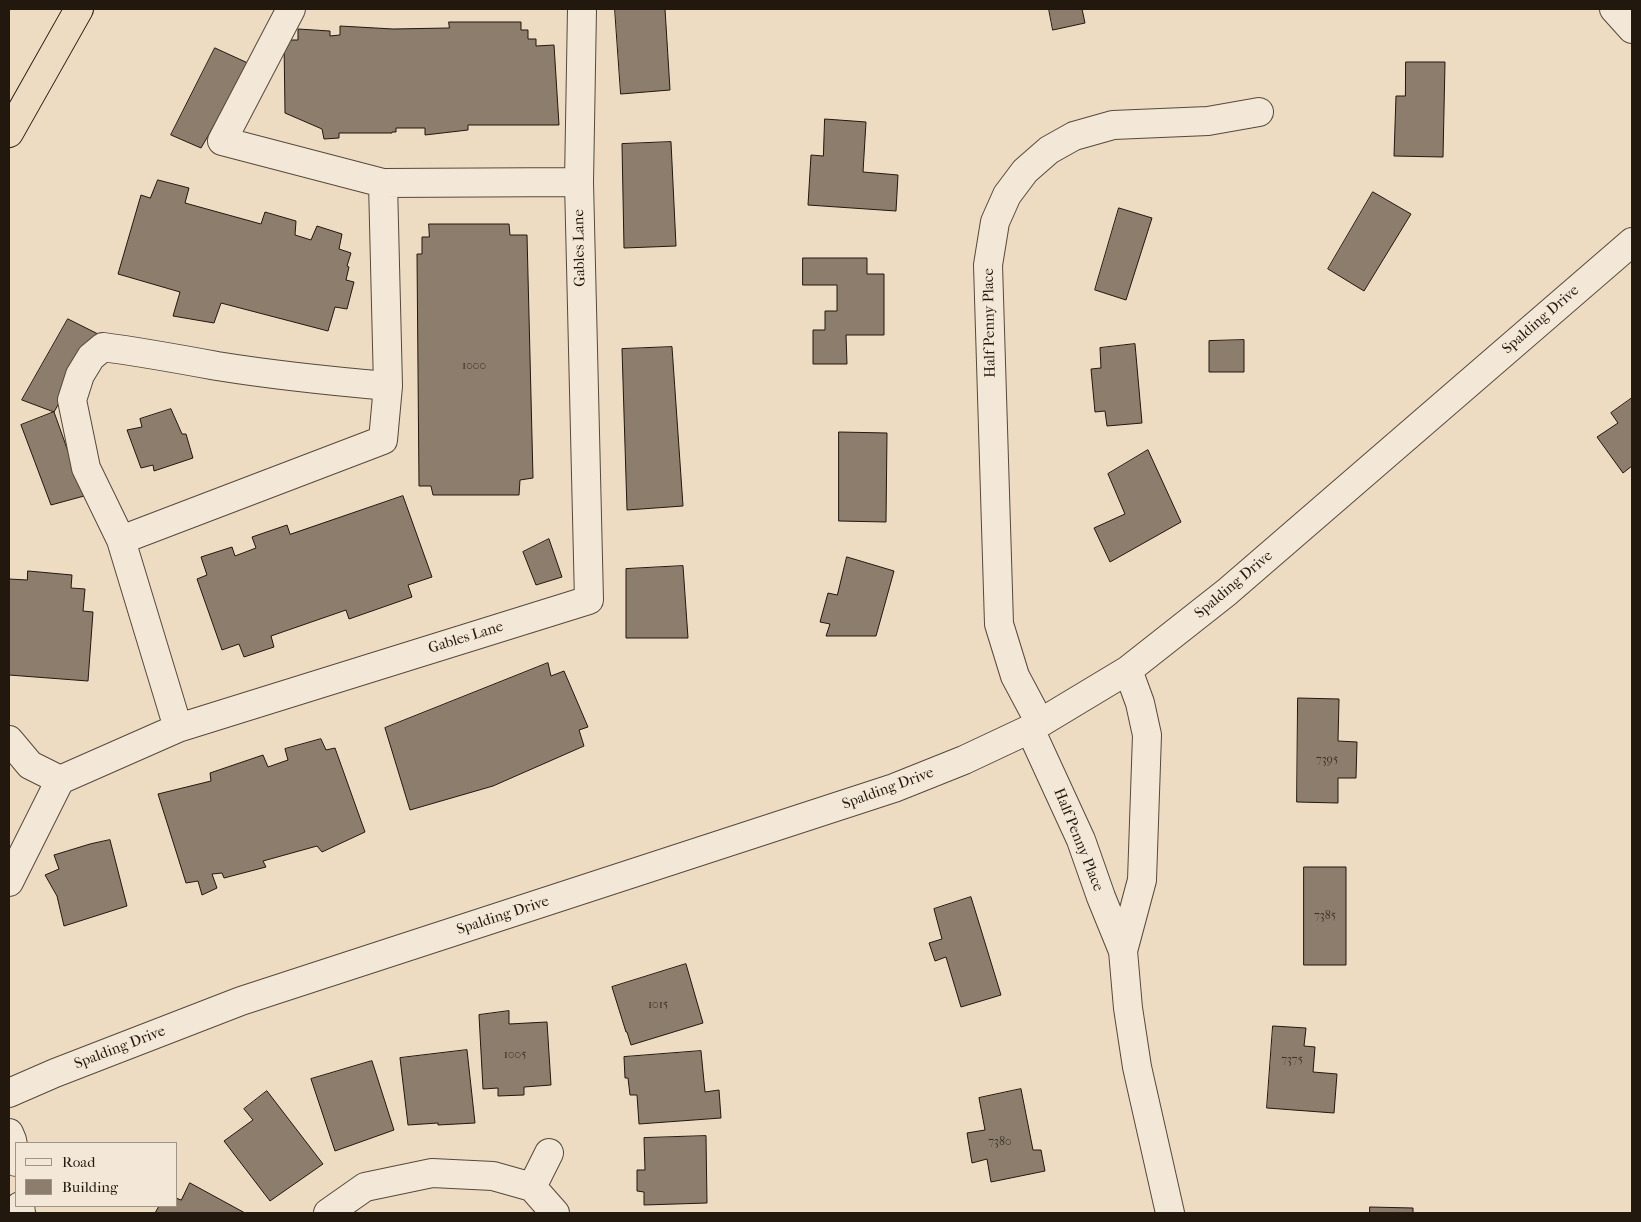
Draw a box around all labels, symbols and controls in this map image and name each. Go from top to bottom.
street label: Gables Lane [570,209,590,287]
street label: Half Penny Place [980,268,1000,378]
street label: Spalding Drive [1499,282,1583,358]
house number: 1000 [462,359,486,373]
street label: Spalding Drive [1191,547,1277,623]
street label: Gables Lane [426,618,506,658]
house number: 7395 [1316,753,1338,767]
street label: Spalding Drive [840,764,936,814]
street label: Half Penny Place [1049,786,1107,894]
street label: Spalding Drive [455,893,551,939]
house number: 7385 [1314,909,1336,923]
house number: 1015 [648,998,668,1012]
street label: Spalding Drive [72,1022,168,1074]
house number: 1005 [504,1048,526,1062]
house number: 7375 [1281,1053,1303,1067]
house number: 7380 [988,1135,1012,1149]
legend [15,1142,178,1207]
text: Road [62,1153,95,1171]
text: Building [62,1178,118,1196]

